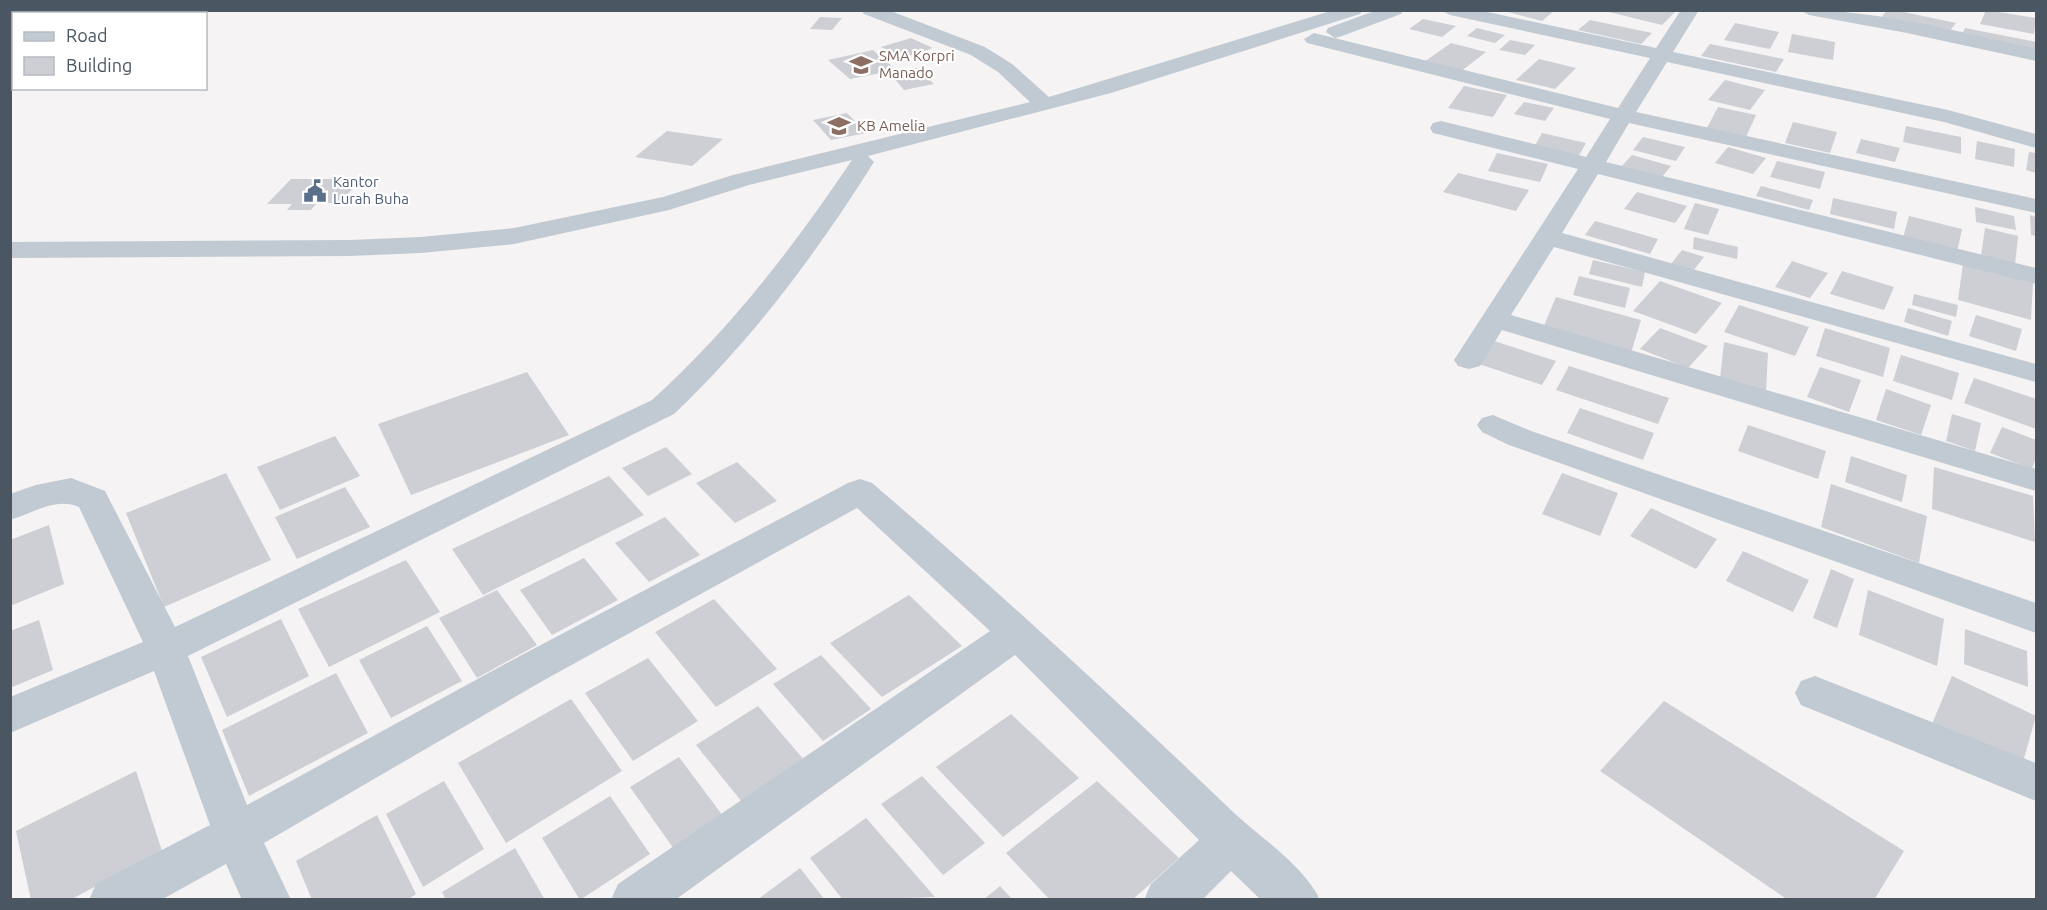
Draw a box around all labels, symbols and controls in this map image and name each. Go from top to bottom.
legend [12,12,207,90]
text: Road [66,25,108,45]
place label: SMA Korpri Manado [879,47,955,81]
school or university icon: SMA Korpri Manado [848,52,874,78]
text: Building [66,55,132,75]
school or university icon: KB Amelia [826,113,852,139]
place label: KB Amelia [857,117,925,134]
place label: Kantor Lurah Buha [333,173,409,207]
public building icon: Kantor Lurah Buha [302,178,328,204]

